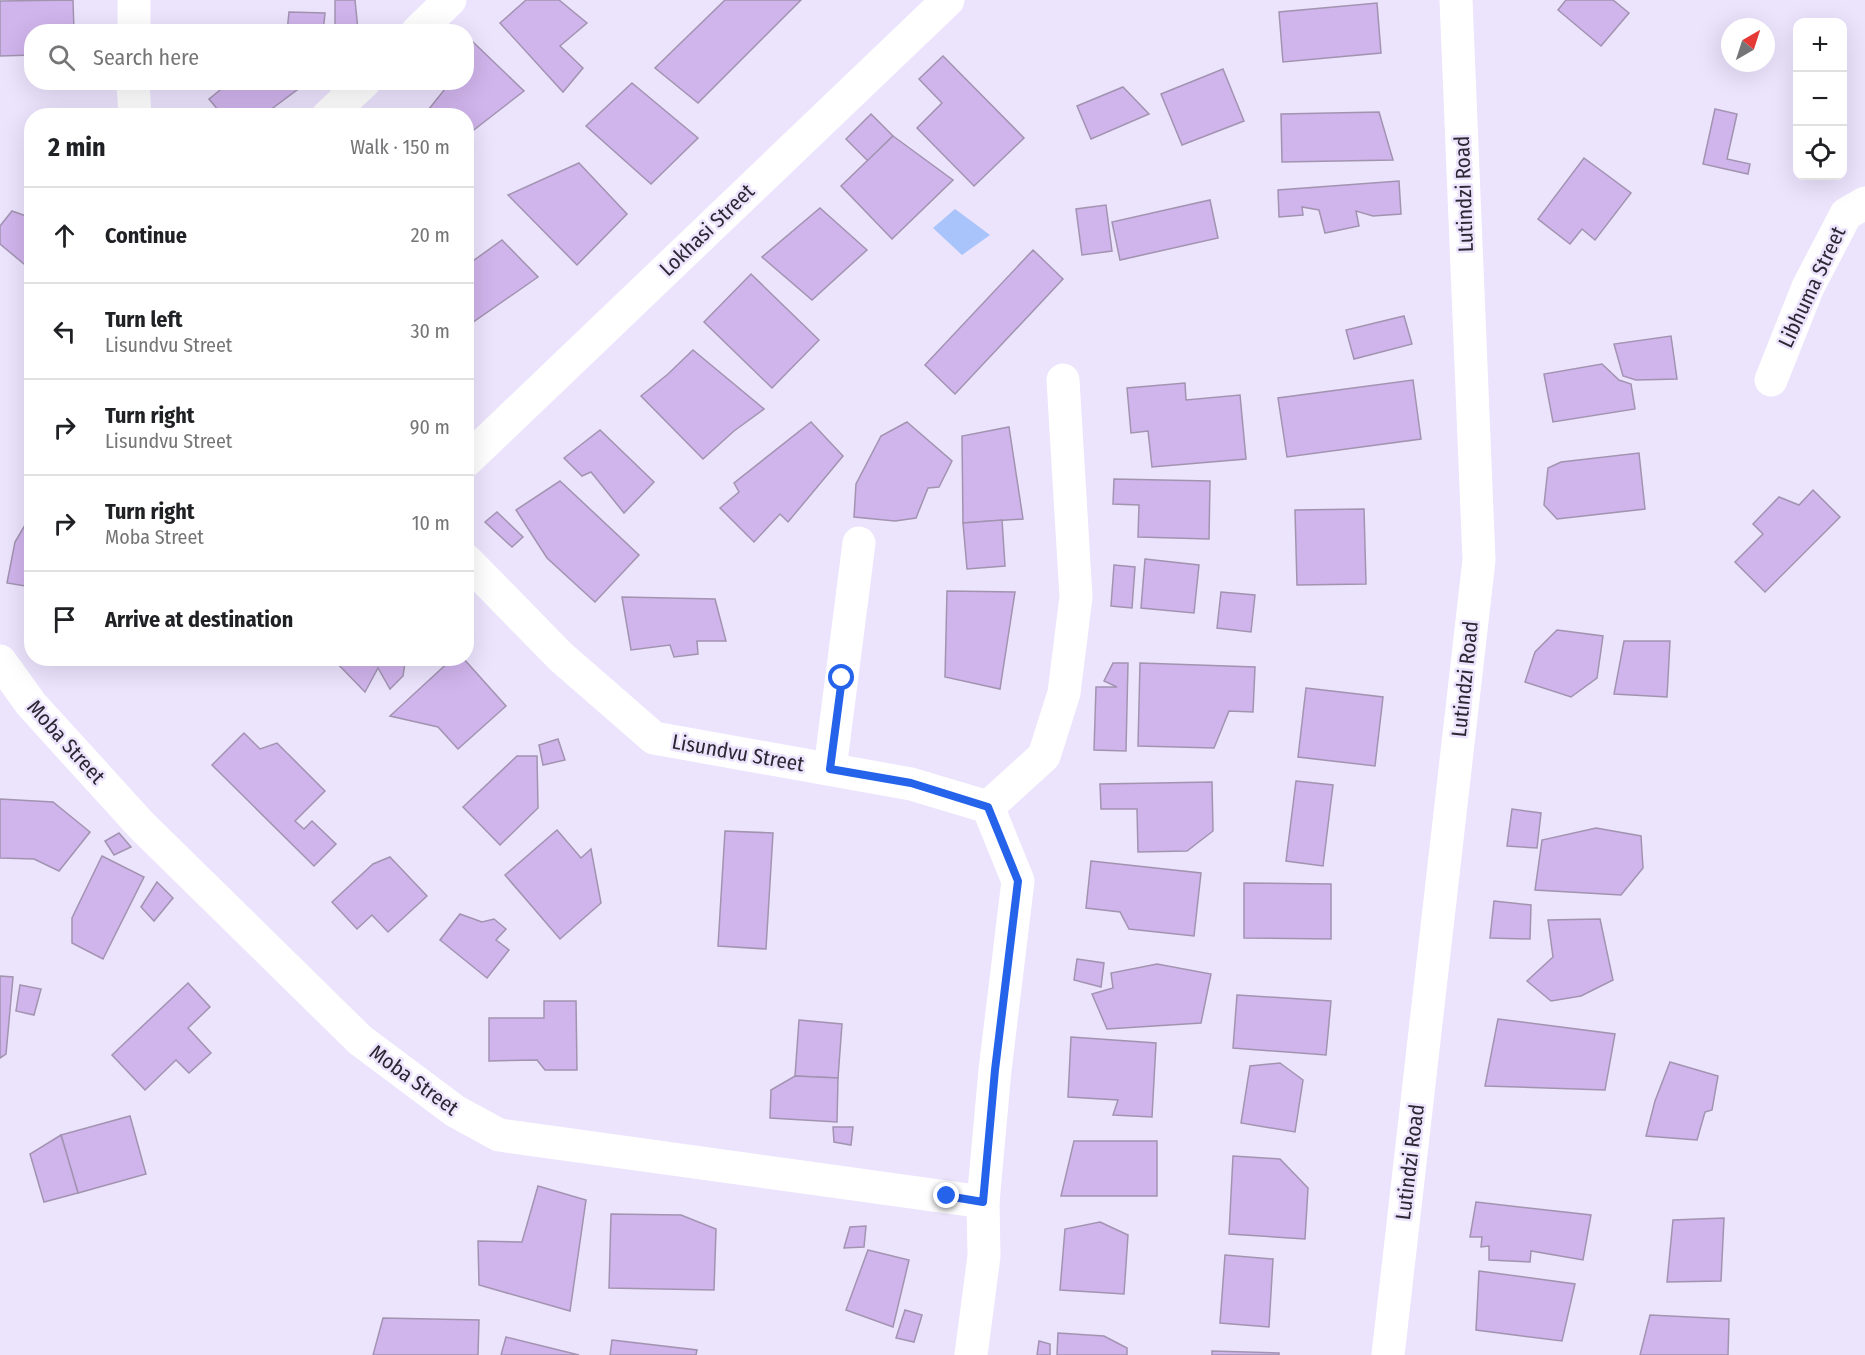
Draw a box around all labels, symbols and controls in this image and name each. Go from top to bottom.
north arrow [1721,18,1775,72]
map controls [1793,18,1847,180]
button: + [1793,18,1847,72]
search box [24,24,474,90]
icon: search [45,41,78,74]
text: Search here [93,44,199,71]
button: − [1793,72,1847,126]
button: locate [1793,126,1847,180]
text: 2 min [48,132,106,163]
text: Walk · 150 m [350,135,450,159]
street label: Lutindzi Road [1449,135,1479,253]
street label: Lokhasi Street [654,178,760,282]
icon: ahead [48,219,81,252]
text: Continue [105,222,187,249]
street label: Libhuma Street [1773,222,1851,352]
text: 20 m [411,223,450,247]
text: Turn left [105,306,183,333]
icon: left [48,315,81,348]
text: 30 m [410,319,450,343]
text: Lisundvu Street [105,333,232,357]
text: Turn right [105,402,194,429]
icon: right [48,411,81,444]
text: 90 m [410,415,450,439]
text: Lisundvu Street [105,429,232,453]
text: Turn right [105,498,194,525]
icon: right [48,507,81,540]
text: 10 m [412,511,450,535]
text: Moba Street [105,525,204,549]
icon: arrive [48,603,81,636]
text: Arrive at destination [105,606,293,633]
street label: Lutindzi Road [1446,620,1484,738]
route start [828,664,854,690]
street label: Moba Street [22,695,110,789]
street label: Lisundvu Street [670,729,806,777]
street label: Moba Street [364,1039,464,1121]
street label: Lutindzi Road [1390,1103,1430,1221]
route end [933,1182,959,1208]

